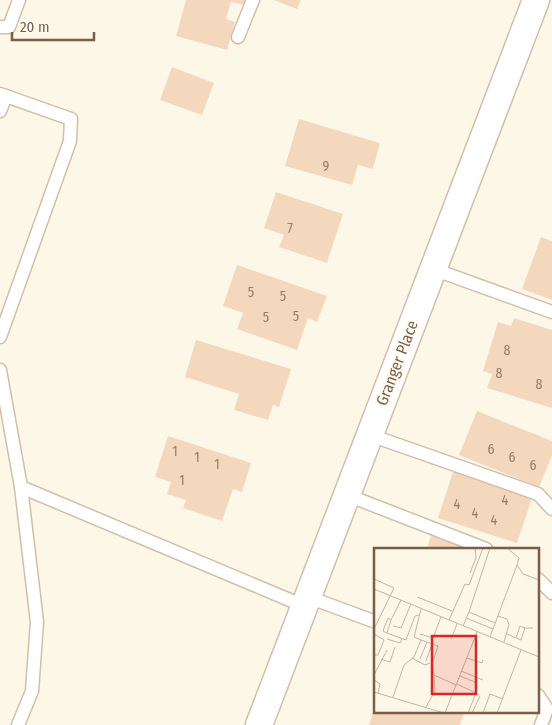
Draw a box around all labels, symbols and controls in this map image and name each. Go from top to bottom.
scale bar [12,10,95,42]
text: 20 m [20,18,50,36]
house number: 9 [323,158,330,175]
house number: 7 [287,220,293,237]
house number: 5 [248,284,254,301]
house number: 5 [280,288,286,305]
house number: 5 [293,308,299,325]
house number: 5 [263,309,269,326]
street label: Granger Place [372,318,422,408]
house number: 8 [504,342,511,359]
house number: 8 [496,365,503,382]
house number: 8 [536,376,543,393]
house number: 6 [488,441,495,458]
house number: 1 [172,443,178,460]
house number: 1 [194,449,200,466]
house number: 6 [509,449,516,466]
house number: 1 [214,456,220,473]
house number: 6 [530,457,537,474]
house number: 1 [179,472,185,489]
house number: 4 [502,492,509,509]
house number: 4 [454,496,461,513]
house number: 4 [472,505,479,522]
house number: 4 [491,512,498,529]
inset map [374,548,540,712]

